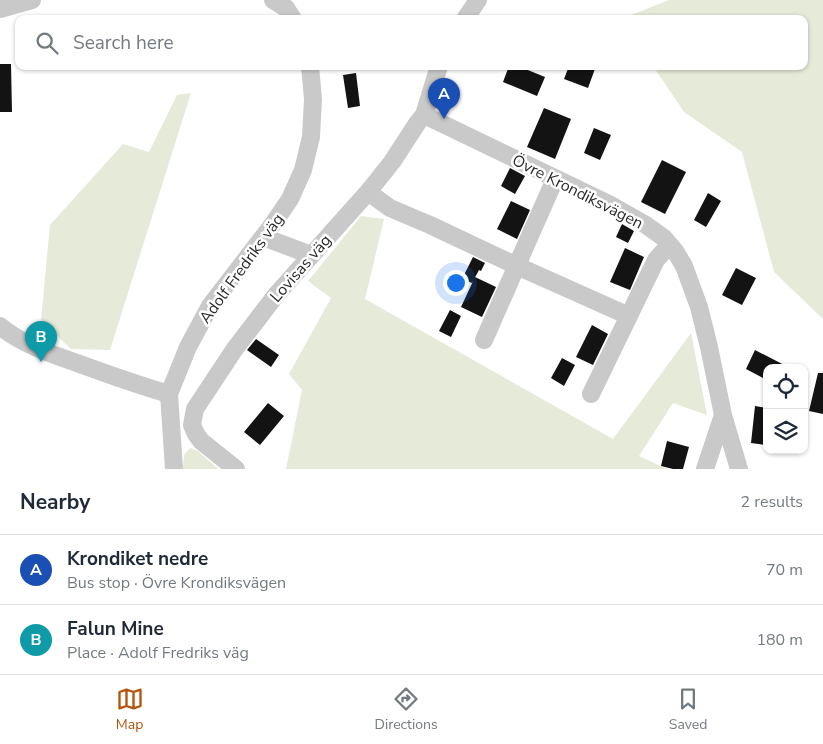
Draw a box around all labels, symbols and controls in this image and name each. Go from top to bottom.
search box [15,15,808,70]
icon: search [33,29,61,57]
text: Search here [73,30,174,56]
pin: A [428,78,460,119]
street label: Övre Krondiksvägen [508,149,647,234]
street label: Adolf Fredriks väg [194,209,289,328]
street label: Lovisas väg [265,230,336,307]
your location [443,270,469,296]
pin: B [25,321,57,362]
map controls [763,364,808,454]
button: locate [763,364,808,409]
button: layers [763,409,808,454]
text: Nearby [20,488,90,516]
text: 2 results [741,491,803,513]
text: Krondiket nedre [67,546,208,572]
text: A [30,559,42,581]
text: 70 m [766,559,803,581]
text: Bus stop · Övre Krondiksvägen [67,572,286,594]
text: Falun Mine [67,616,164,642]
text: B [30,629,42,651]
text: 180 m [756,629,803,651]
text: Place · Adolf Fredriks väg [67,642,249,664]
tab: Map [116,685,144,734]
tab: Directions [375,685,438,734]
tab: Saved [669,685,707,734]

